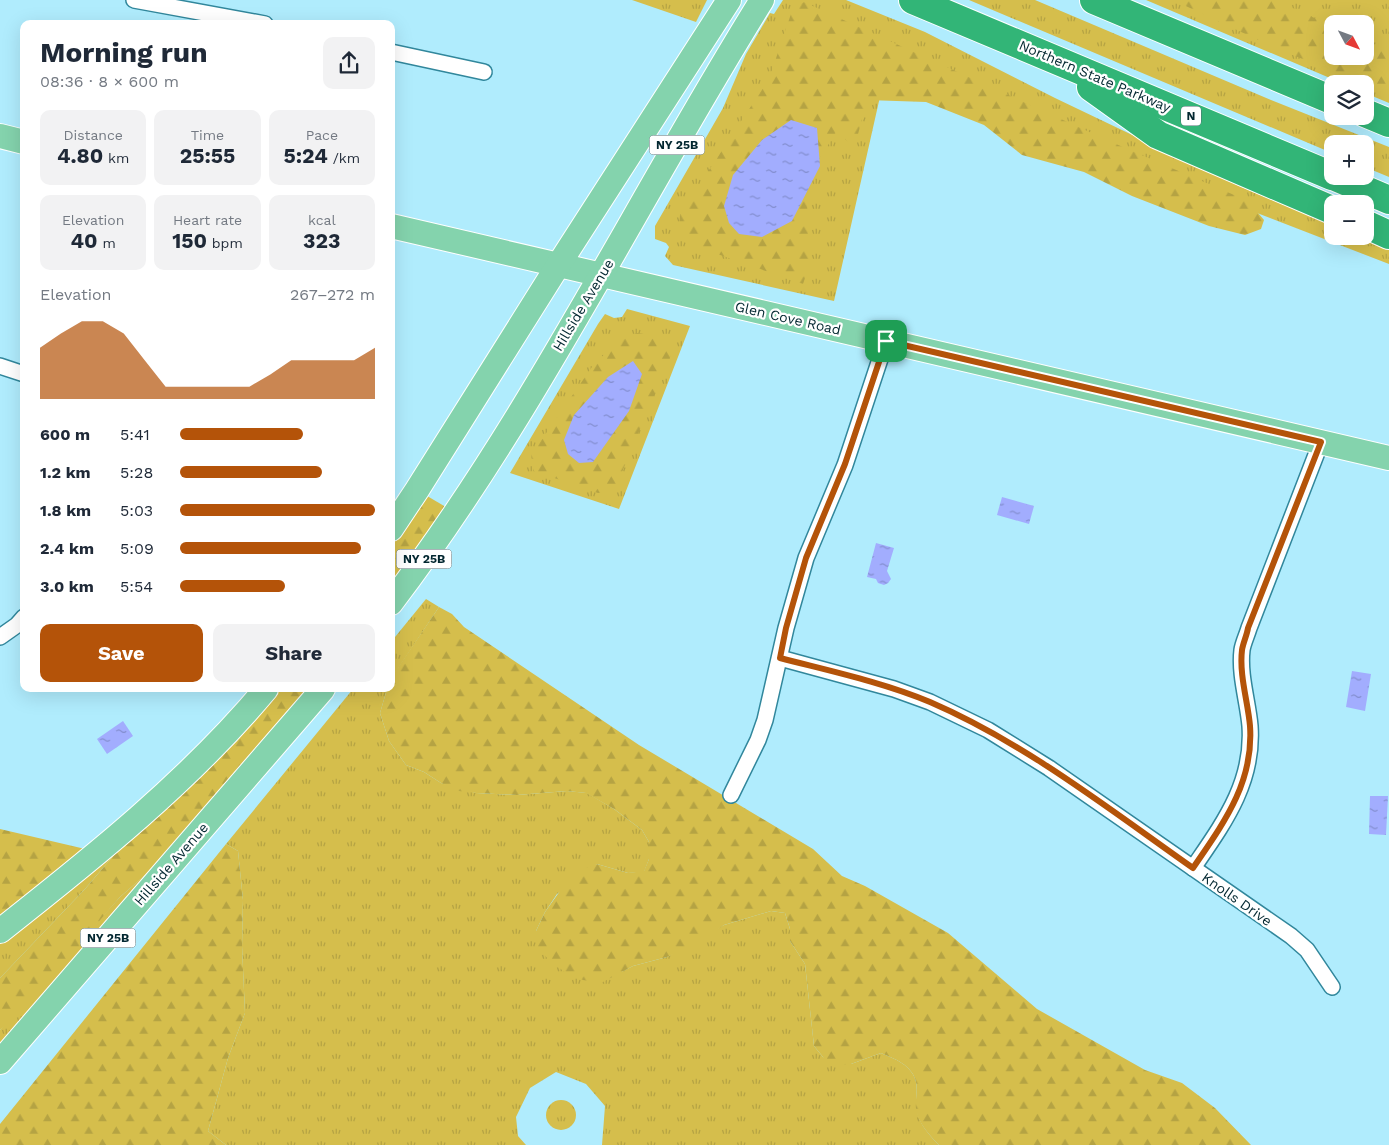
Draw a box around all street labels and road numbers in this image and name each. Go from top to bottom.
street label: Northern State Parkway [1017,37,1174,116]
road number: N [1181,106,1201,125]
road number: NY 25B [650,136,704,154]
street label: Hillside Avenue [549,256,617,354]
street label: Glen Cove Road [733,298,843,338]
road number: NY 25B [396,550,452,568]
street label: Hillside Avenue [131,819,211,909]
street label: Knolls Drive [1199,869,1275,929]
road number: NY 25B [80,928,136,948]

